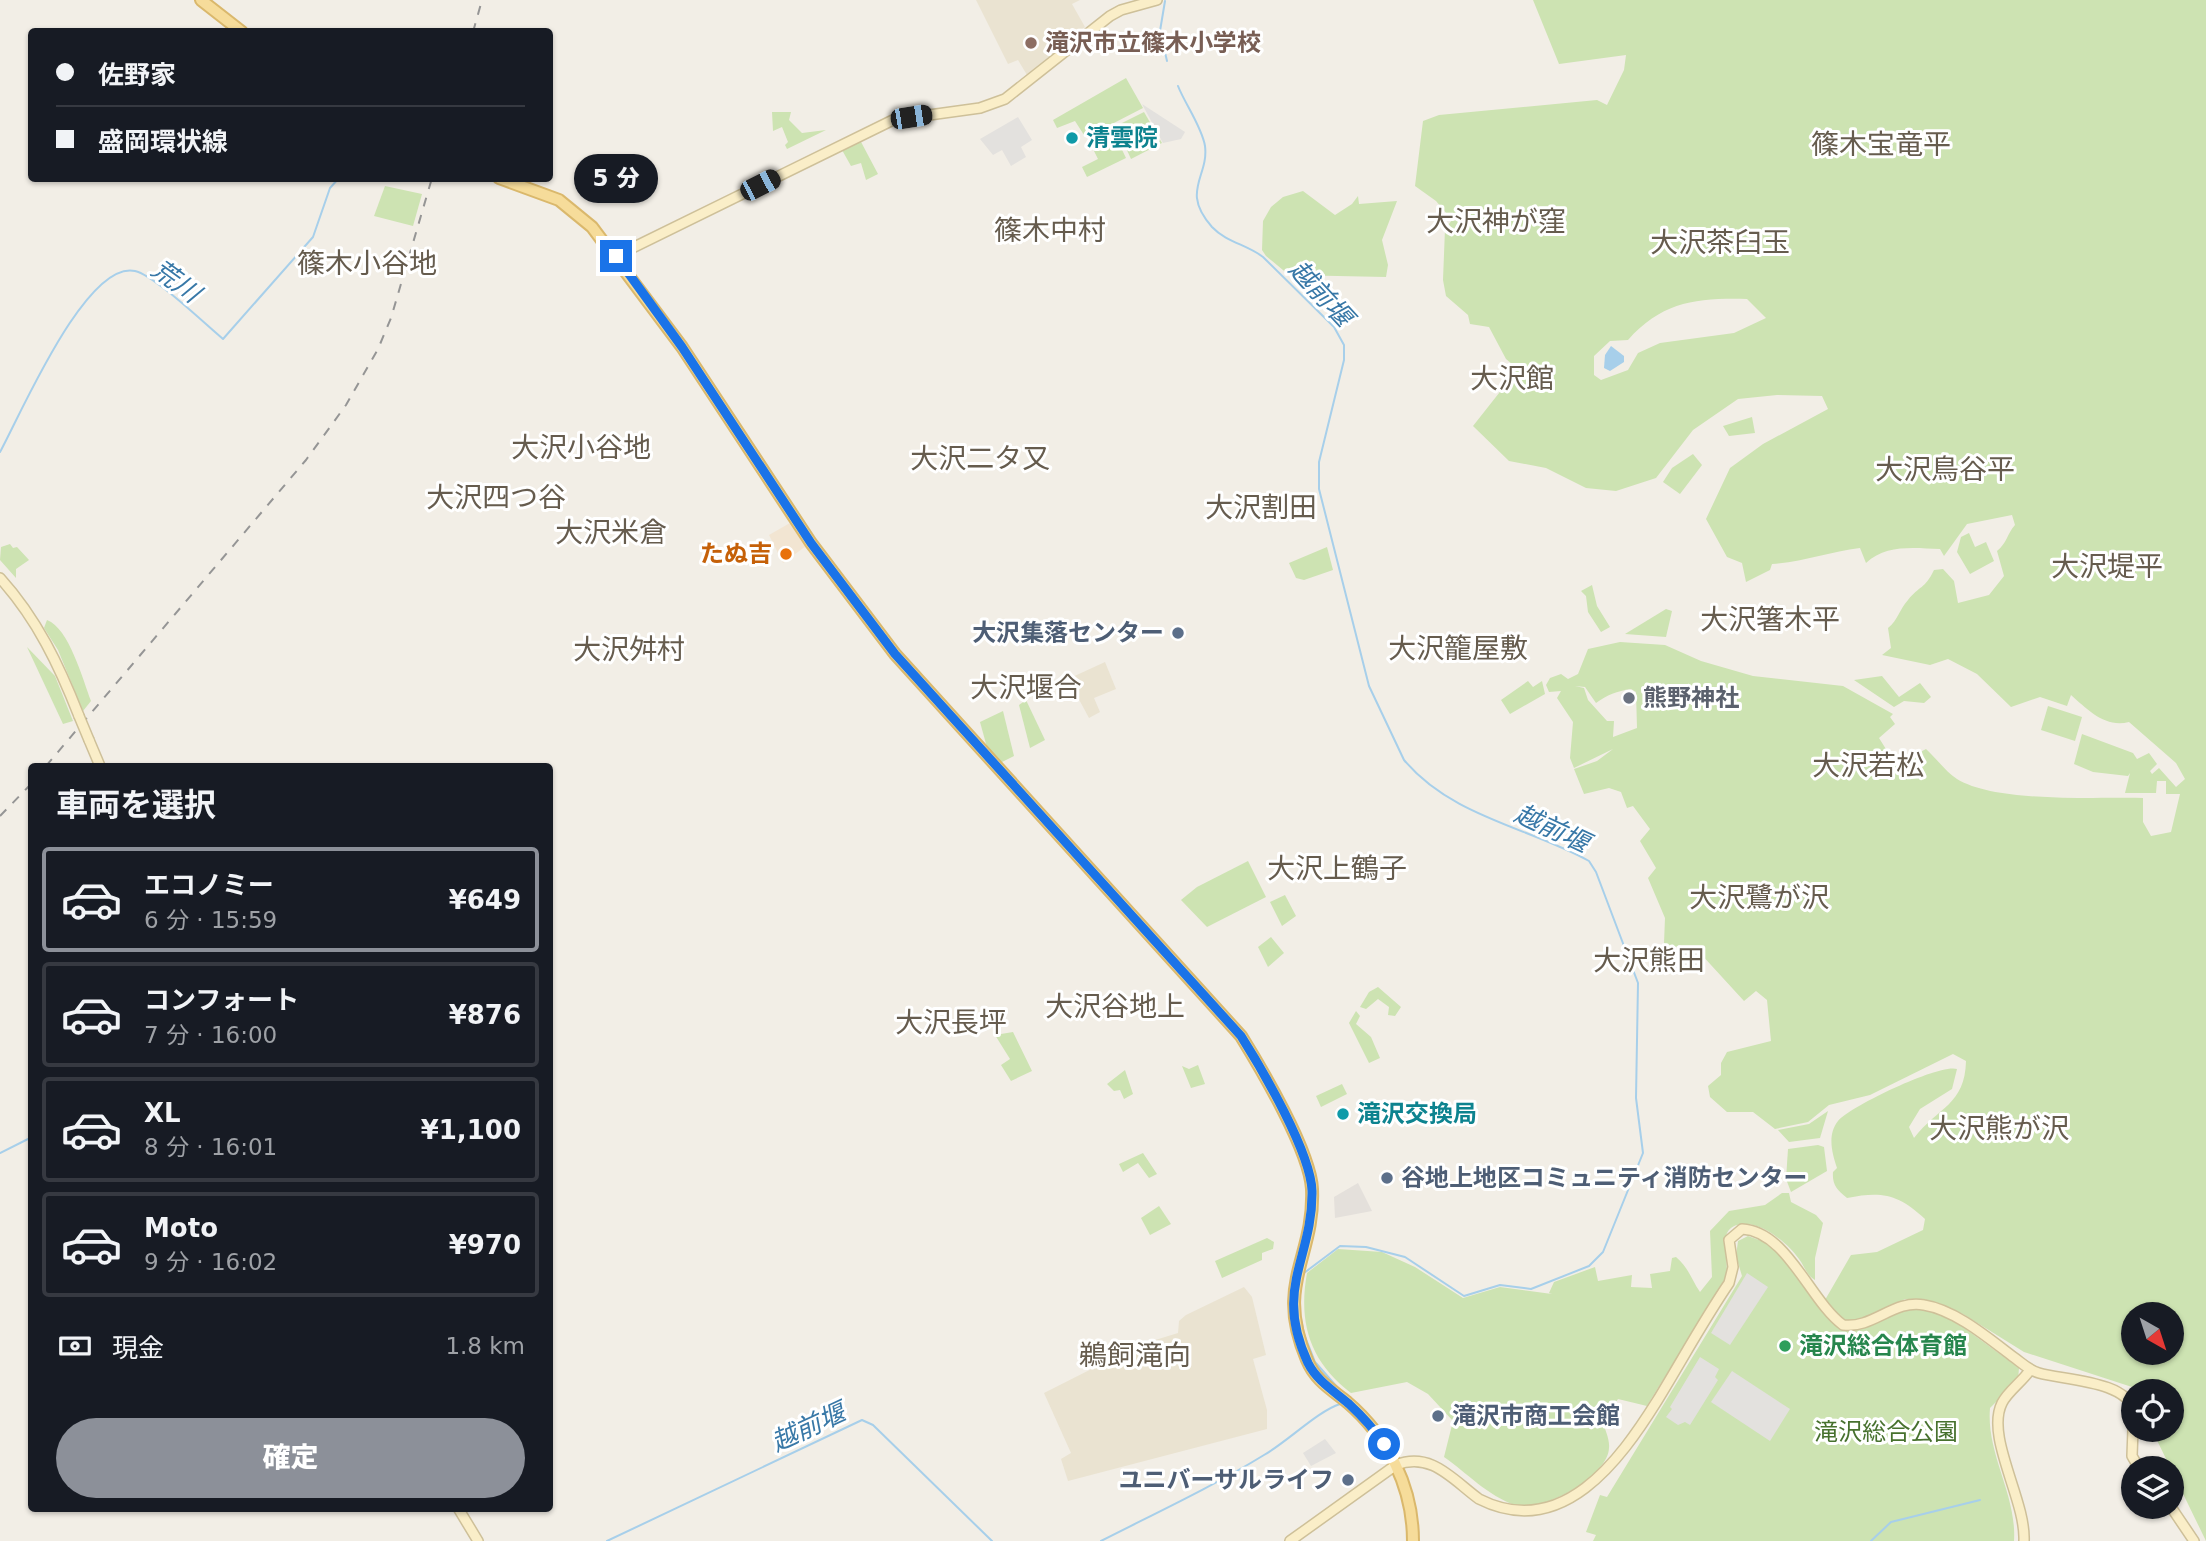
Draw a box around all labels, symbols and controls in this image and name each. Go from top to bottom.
place label: 滝沢市立篠木小学校 [1045,29,1261,57]
marker: 滝沢市立篠木小学校 [1023,35,1039,51]
text: 佐野家 [98,60,176,90]
car [889,103,934,131]
place label: 清雲院 [1086,124,1158,152]
text: 盛岡環状線 [98,127,228,157]
district label: 篠木宝竜平 [1811,128,1951,161]
marker: 清雲院 [1064,130,1080,146]
callout: 5 分 [574,154,658,204]
text: 5 分 [592,165,640,191]
car [737,166,784,204]
district label: 大沢神が窪 [1426,205,1566,238]
district label: 篠木中村 [994,214,1106,247]
district label: 大沢茶臼玉 [1650,226,1790,259]
route end [600,240,632,272]
district label: 篠木小谷地 [297,247,437,280]
water label: 荒川 [146,254,208,310]
water label: 越前堰 [1283,254,1361,335]
district label: 大沢館 [1470,362,1554,395]
district label: 大沢小谷地 [511,431,651,464]
district label: 大沢二タ又 [910,442,1050,475]
district label: 大沢鳥谷平 [1875,453,2015,486]
district label: 大沢四つ谷 [426,481,566,514]
district label: 大沢割田 [1205,491,1317,524]
district label: 大沢米倉 [555,516,667,549]
place label: たぬ吉 [700,540,772,568]
marker: たぬ吉 [778,546,794,562]
district label: 大沢堤平 [2051,550,2163,583]
district label: 大沢箸木平 [1700,603,1840,636]
place label: 大沢集落センター [972,619,1164,647]
marker: 大沢集落センター [1170,625,1186,641]
district label: 大沢籠屋敷 [1388,632,1528,665]
district label: 大沢舛村 [573,633,685,666]
district label: 大沢堰合 [970,671,1082,704]
place label: 熊野神社 [1643,684,1739,712]
marker: 熊野神社 [1621,690,1637,706]
district label: 大沢若松 [1812,749,1924,782]
text: 車両を選択 [56,786,216,824]
water label: 越前堰 [1510,798,1597,860]
district label: 大沢上鶴子 [1267,852,1407,885]
icon: car [60,868,123,931]
text: エコノミー [144,870,274,900]
district label: 大沢鷺が沢 [1689,881,1829,914]
text: ¥649 [449,885,521,915]
text: 6 分 · 15:59 [144,907,277,933]
district label: 大沢熊田 [1593,944,1705,977]
icon: car [60,983,123,1046]
text: コンフォート [144,985,299,1015]
district label: 大沢谷地上 [1045,990,1185,1023]
text: ¥876 [449,1000,521,1030]
district label: 大沢長坪 [895,1006,1007,1039]
text: 7 分 · 16:00 [144,1022,277,1048]
icon: car [60,1098,123,1161]
text: XL [144,1098,181,1128]
place label: 滝沢交換局 [1357,1100,1477,1128]
marker: 滝沢交換局 [1335,1106,1351,1122]
district label: 大沢熊が沢 [1929,1112,2069,1145]
text: ¥1,100 [421,1115,521,1145]
text: 8 分 · 16:01 [144,1134,277,1160]
place label: 谷地上地区コミュニティ消防センター [1401,1164,1808,1192]
marker: 谷地上地区コミュニティ消防センター [1379,1170,1395,1186]
icon: car [60,1213,123,1276]
text: Moto [144,1213,218,1243]
text: ¥970 [449,1230,521,1260]
text: 9 分 · 16:02 [144,1249,277,1275]
north arrow [2121,1302,2184,1365]
map controls [2121,1302,2184,1519]
icon: cash [56,1327,94,1365]
place label: 滝沢総合体育館 [1799,1332,1967,1360]
text: 現金 [112,1333,164,1363]
text: 1.8 km [445,1333,525,1359]
marker: 滝沢総合体育館 [1777,1338,1793,1354]
district label: 鵜飼滝向 [1079,1339,1191,1372]
button: locate [2121,1379,2184,1442]
water label: 越前堰 [766,1395,853,1457]
place label: 滝沢市商工会館 [1452,1402,1620,1430]
marker: 滝沢市商工会館 [1430,1408,1446,1424]
button: 確定 [56,1418,525,1498]
park label: 滝沢総合公園 [1814,1418,1958,1446]
route start [1368,1428,1400,1460]
button: layers [2121,1456,2184,1519]
place label: ユニバーサルライフ [1118,1466,1334,1494]
marker: ユニバーサルライフ [1340,1472,1356,1488]

